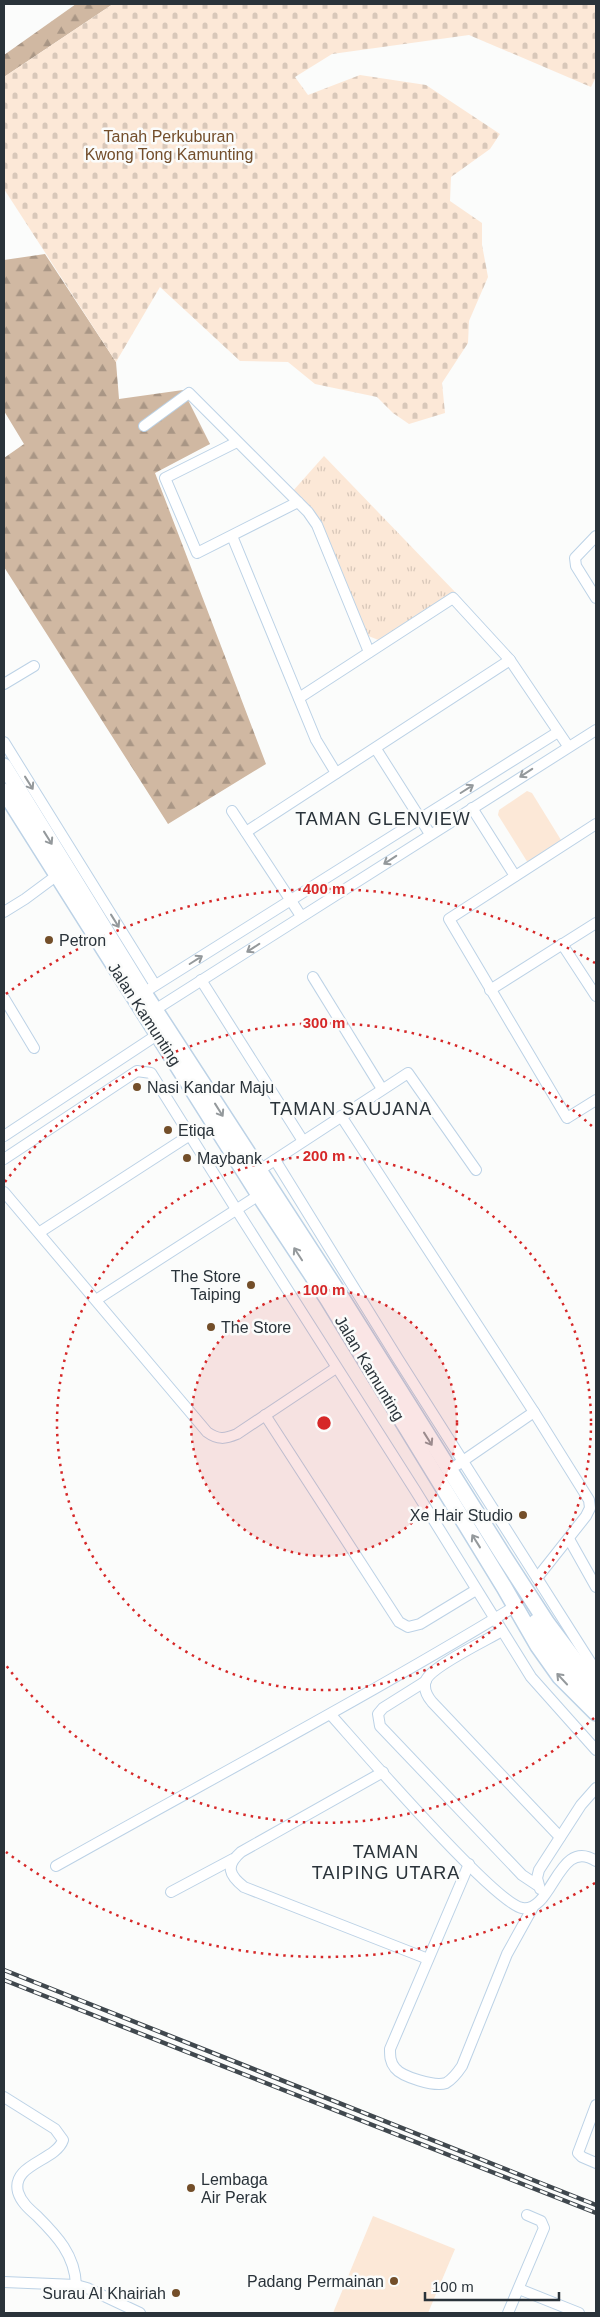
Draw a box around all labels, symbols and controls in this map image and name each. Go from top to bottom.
park label: Tanah Perkuburan Kwong Tong Kamunting [85,128,253,163]
one-way arrow [520,768,534,778]
one-way arrow [25,776,35,790]
one-way arrow [460,784,474,794]
district label: TAMAN GLENVIEW [295,809,471,829]
one-way arrow [43,830,53,844]
one-way arrow [383,855,397,865]
text: 400 m [303,880,345,897]
one-way arrow [111,914,121,928]
place label: Petron [59,932,106,949]
marker: Petron [43,934,55,946]
one-way arrow [246,943,260,953]
one-way arrow [189,954,203,964]
street label: Jalan Kamunting [105,960,184,1069]
text: 300 m [303,1014,345,1031]
place label: Nasi Kandar Maju [147,1079,274,1096]
marker: Nasi Kandar Maju [131,1081,143,1093]
district label: TAMAN SAUJANA [270,1099,432,1119]
one-way arrow [215,1102,225,1116]
place label: Etiqa [178,1122,215,1139]
marker: Etiqa [162,1124,174,1136]
text: 200 m [303,1147,345,1164]
place label: Maybank [197,1150,263,1167]
marker: Maybank [181,1152,193,1164]
one-way arrow [293,1247,303,1261]
place label: The Store Taiping [171,1268,241,1303]
marker: The Store Taiping [245,1279,257,1291]
text: 100 m [303,1281,345,1298]
street label: Jalan Kamunting [332,1313,408,1424]
place label: The Store [221,1319,291,1336]
marker: The Store [205,1321,217,1333]
centre of rings [315,1414,333,1432]
one-way arrow [423,1432,434,1446]
place label: Xe Hair Studio [410,1507,513,1524]
marker: Xe Hair Studio [517,1509,529,1521]
one-way arrow [470,1535,480,1549]
one-way arrow [556,1672,568,1685]
district label: TAMAN TAIPING UTARA [312,1842,460,1883]
place label: Lembaga Air Perak [201,2171,268,2206]
marker: Lembaga Air Perak [185,2182,197,2194]
scale bar [425,2270,559,2302]
place label: Padang Permainan [247,2273,384,2290]
marker: Padang Permainan [388,2275,400,2287]
text: 100 m [432,2278,474,2295]
place label: Surau Al Khairiah [42,2285,166,2302]
marker: Surau Al Khairiah [170,2287,182,2299]

